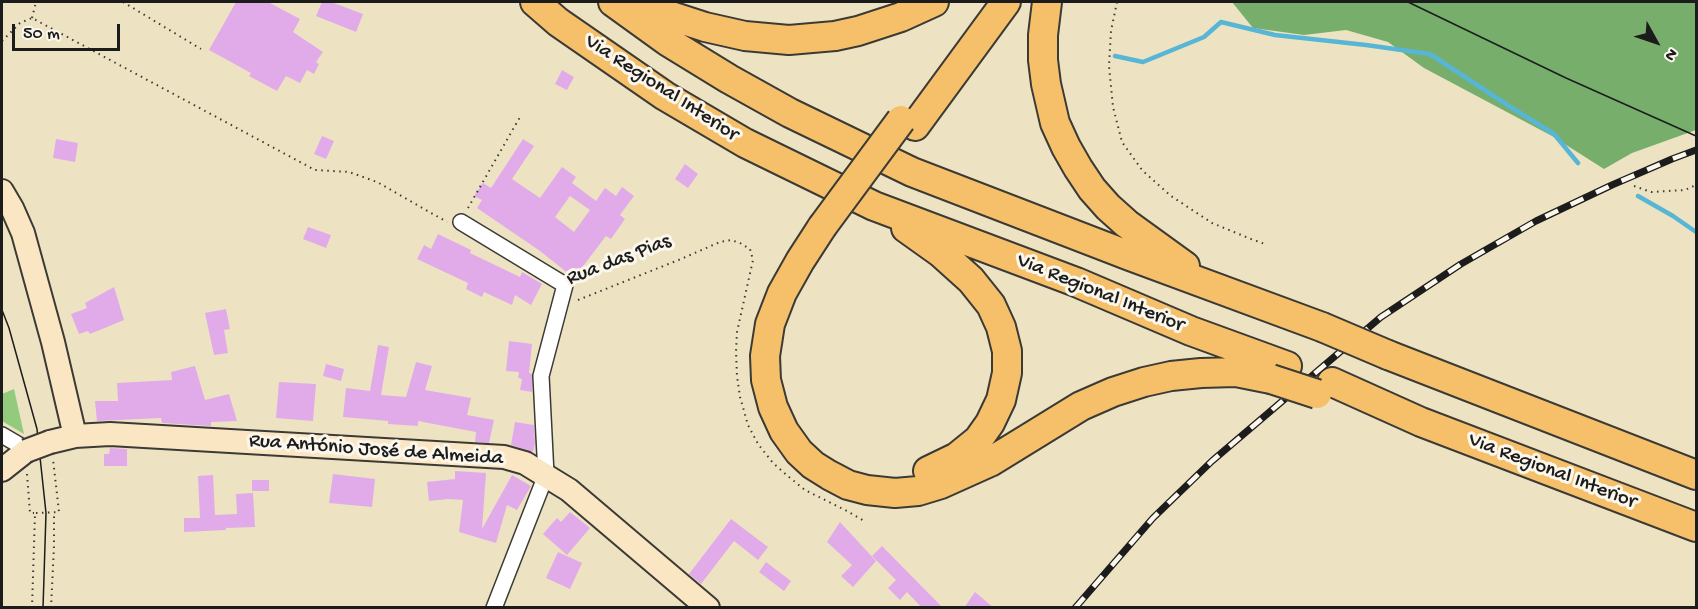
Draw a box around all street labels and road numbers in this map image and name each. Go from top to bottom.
street label: Via Regional Interior [579,30,743,148]
street label: Rua das Pias [563,230,675,292]
street label: Via Regional Interior [1013,249,1187,339]
street label: Via Regional Interior [1464,428,1640,516]
street label: Rua António José de Almeida [248,430,504,472]

